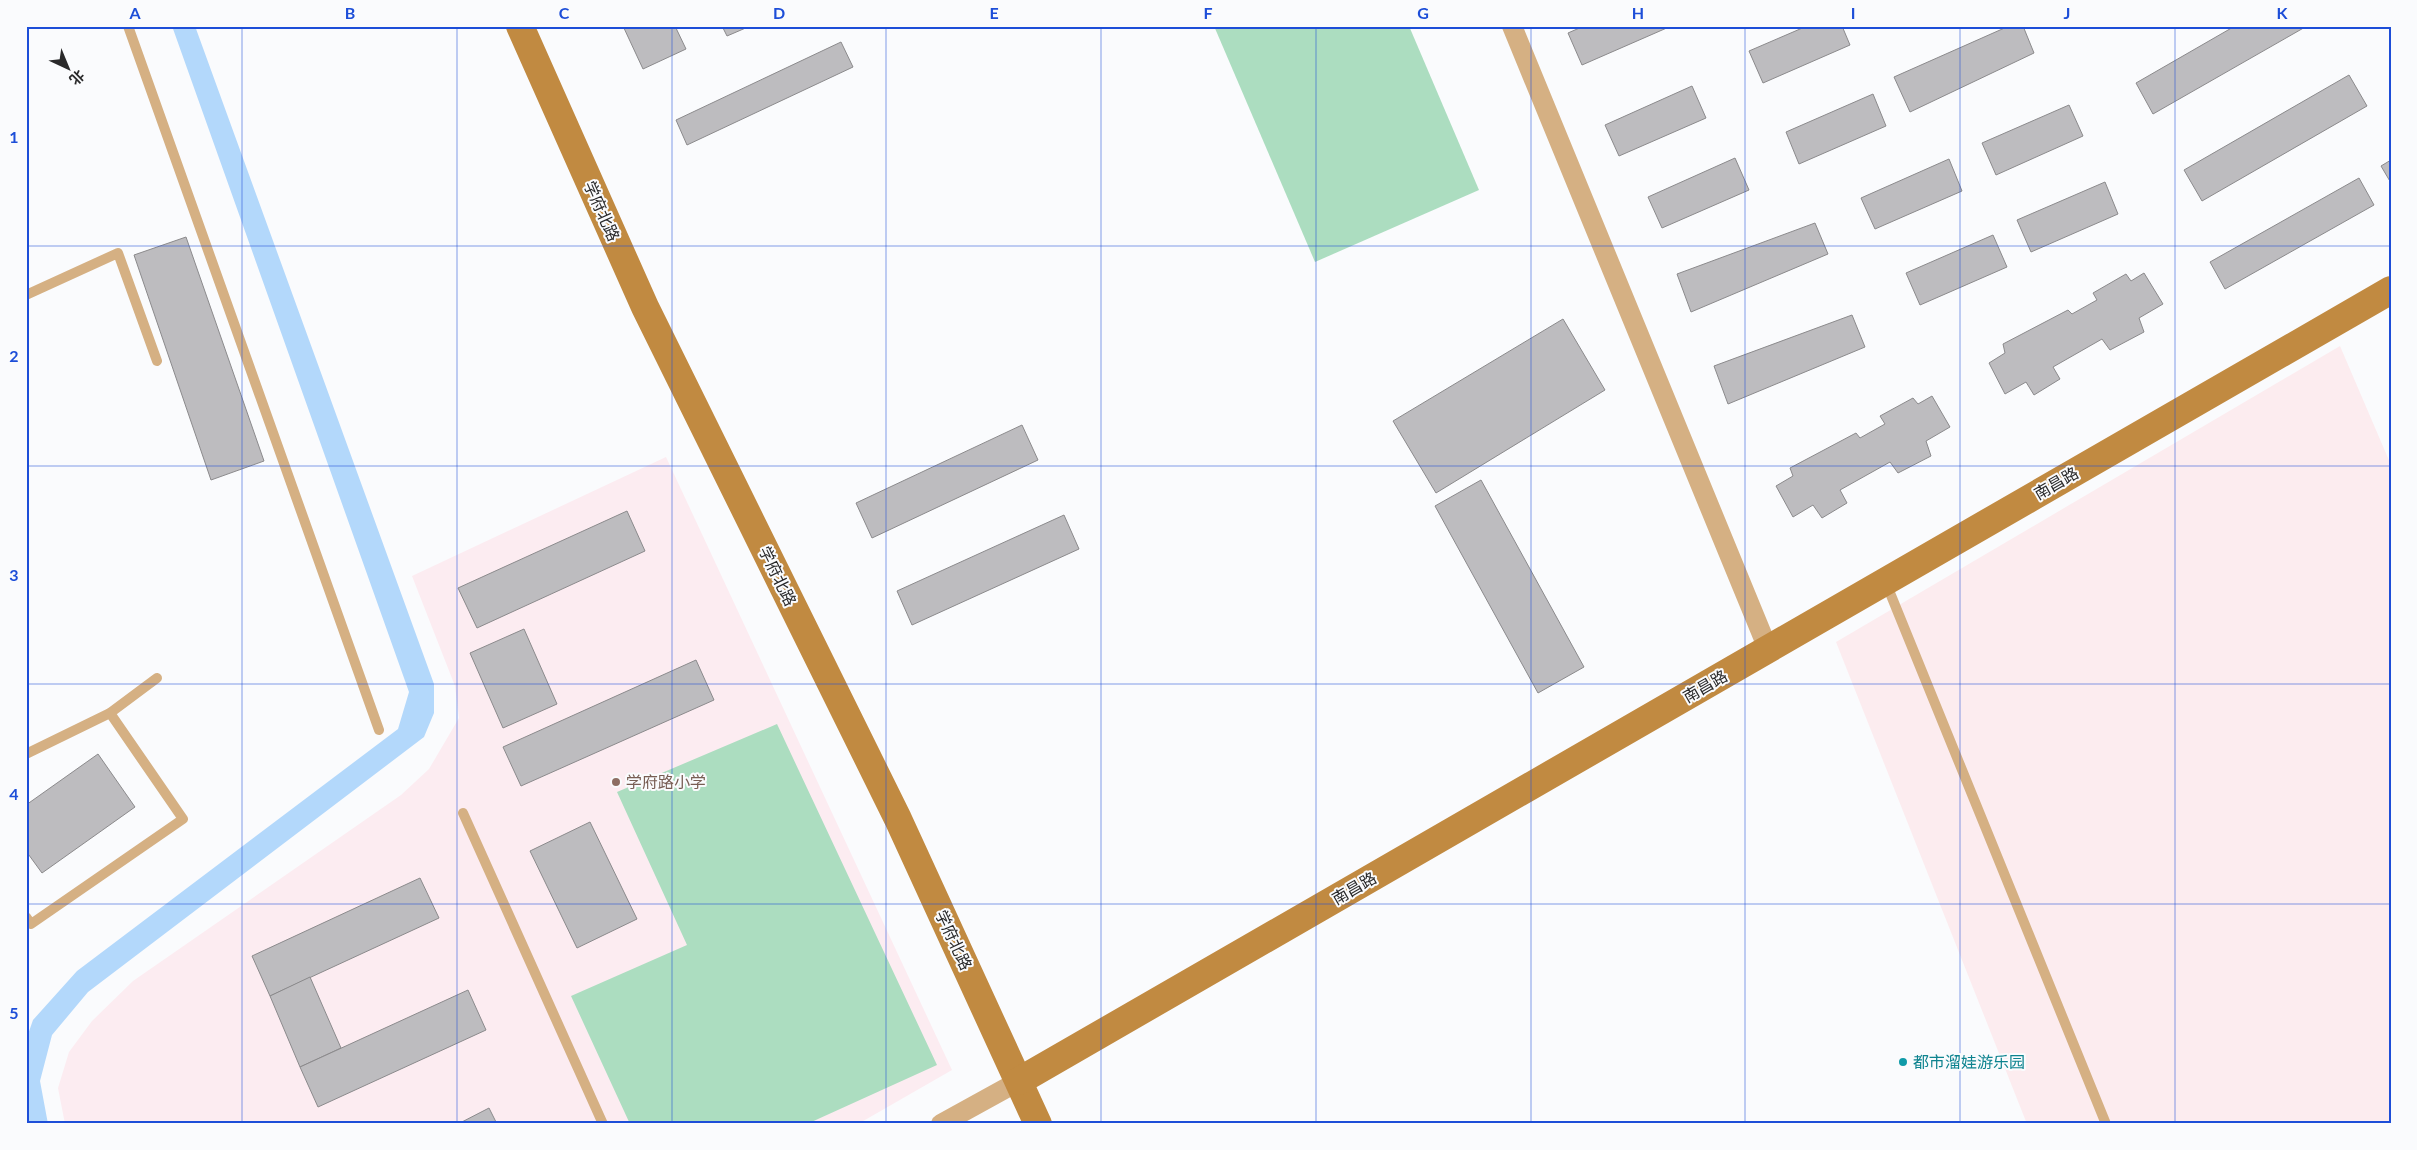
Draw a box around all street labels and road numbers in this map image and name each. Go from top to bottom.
street label: 学府北路 [581,178,624,244]
street label: 南昌路 [2030,462,2081,503]
street label: 学府北路 [756,543,801,609]
street label: 南昌路 [1679,665,1730,706]
street label: 南昌路 [1328,867,1379,908]
street label: 学府北路 [932,907,977,973]

